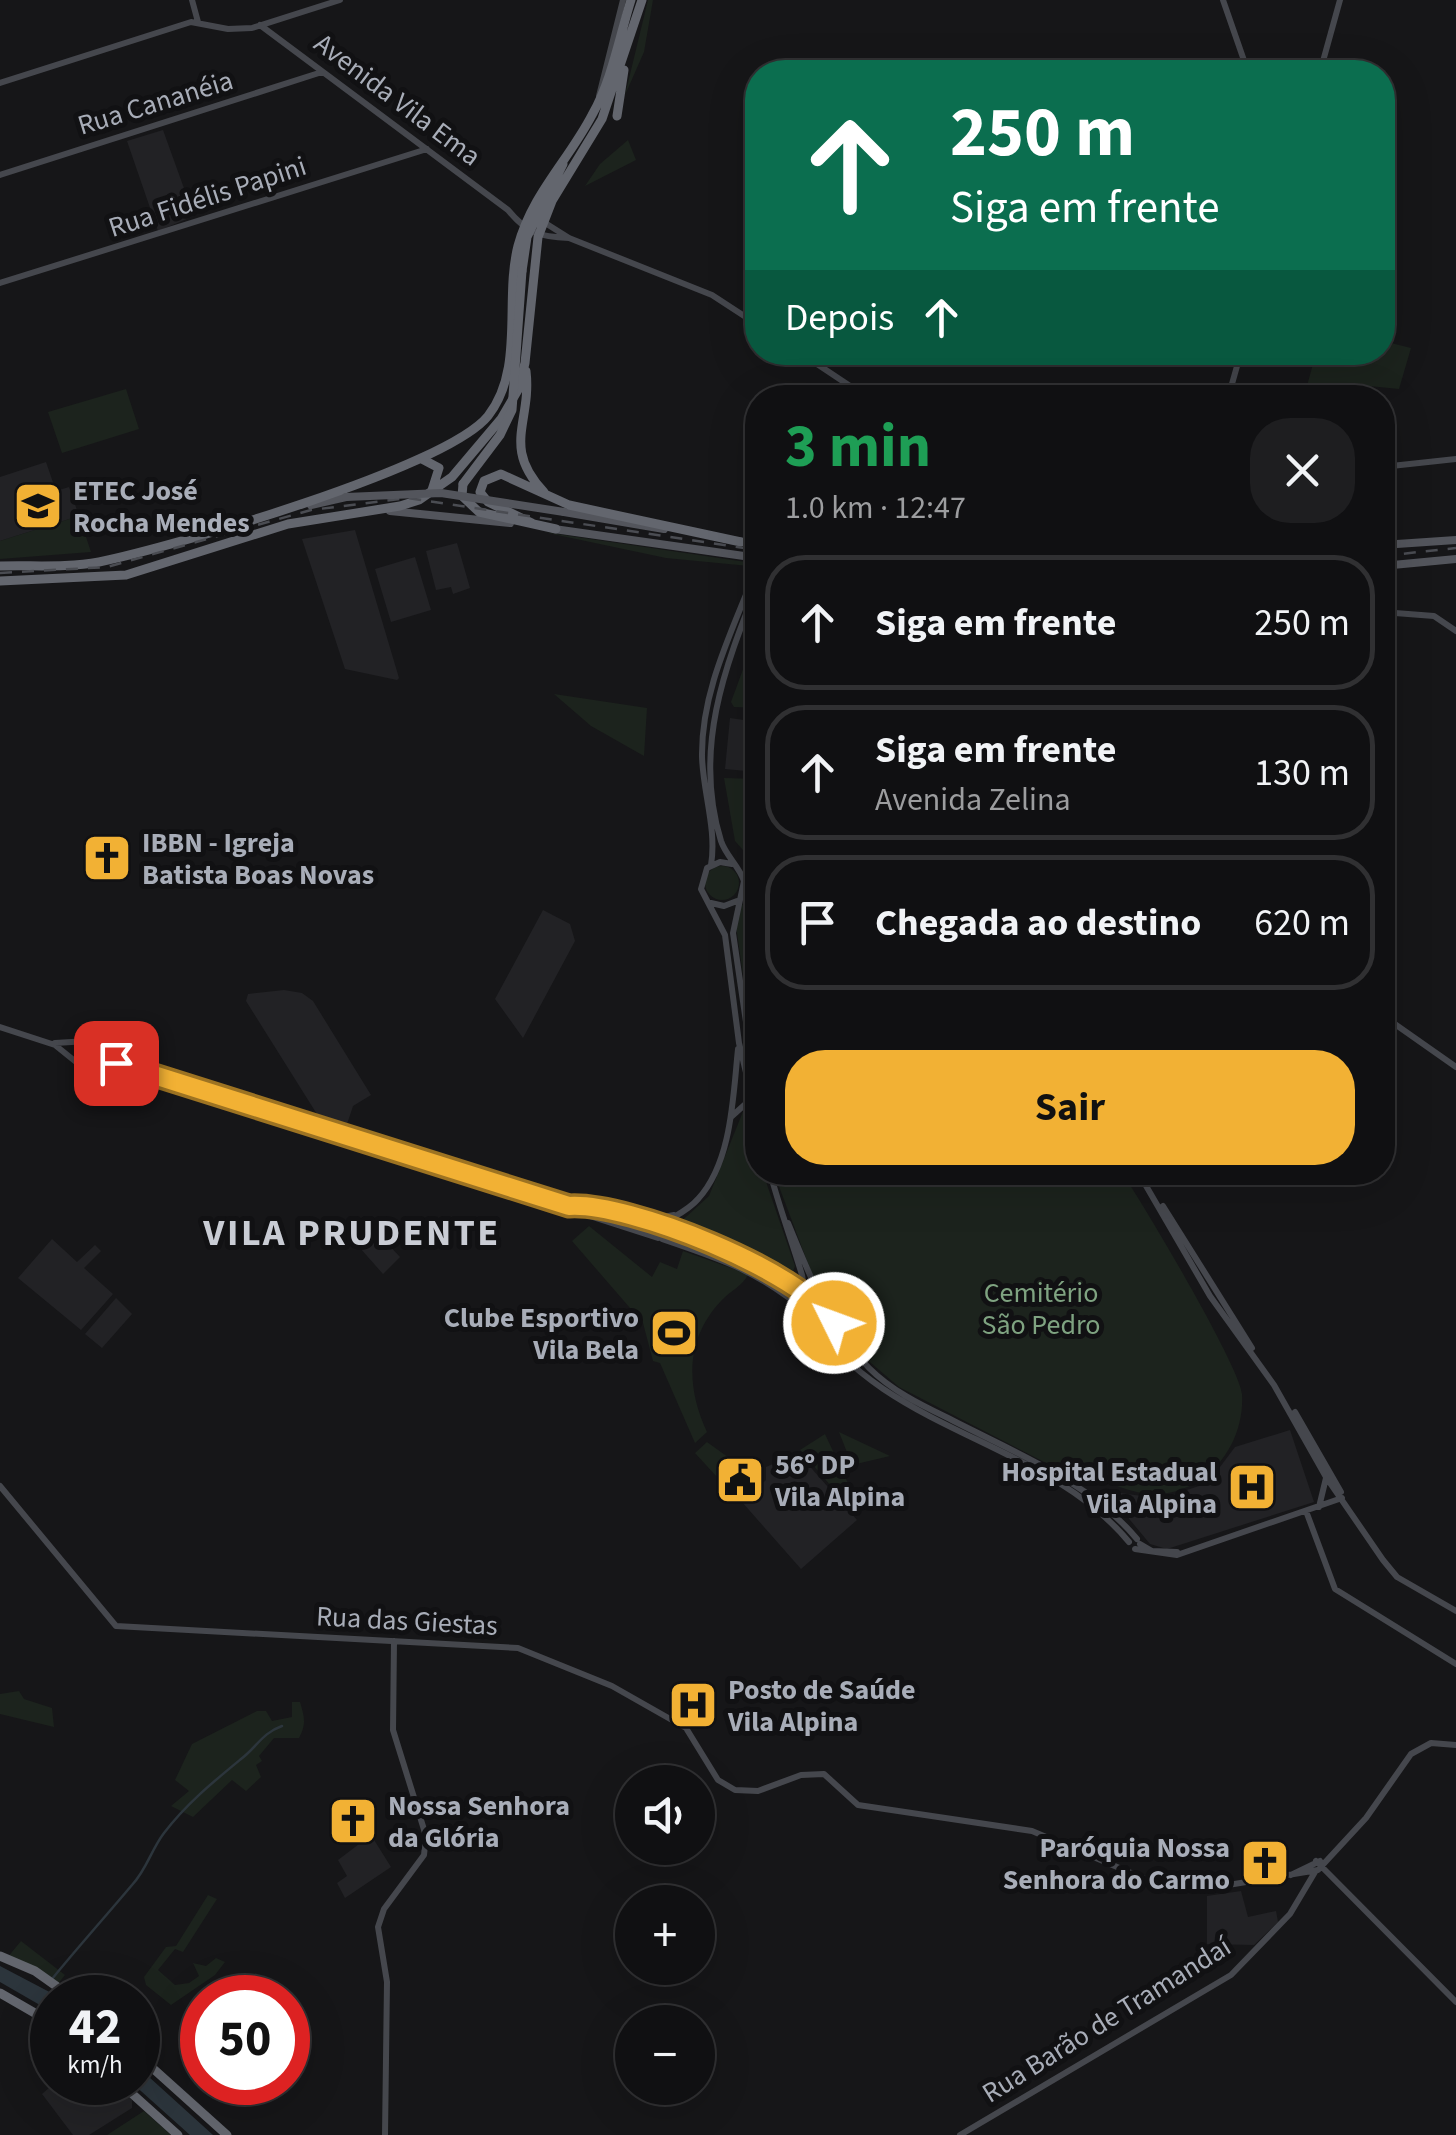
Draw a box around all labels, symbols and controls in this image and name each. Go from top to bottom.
street label: Avenida Vila Ema [306,24,489,176]
street label: Rua Cananéia [73,60,238,146]
text: 250 m [950,83,1135,183]
icon: ahead [785,100,915,230]
street label: Rua Fidélis Papini [103,146,311,248]
text: Siga em frente [950,176,1220,240]
icon: ahead [914,290,969,345]
text: Depois [785,291,894,345]
text: 3 min [785,405,931,490]
button: close [1250,418,1355,523]
place label: ETEC José Rocha Mendes [73,471,250,543]
school or university icon: ETEC José Rocha Mendes [12,480,64,532]
text: 1.0 km · 12:47 [785,485,966,531]
icon: ahead [790,595,845,650]
text: Siga em frente [875,596,1116,650]
text: 250 m [1254,596,1350,650]
text: Siga em frente [875,723,1116,777]
icon: ahead [790,745,845,800]
text: 130 m [1254,746,1350,800]
text: Avenida Zelina [875,777,1071,823]
place label: IBBN - Igreja Batista Boas Novas [142,823,374,895]
church icon: IBBN - Igreja Batista Boas Novas [81,832,133,884]
icon: arrive [790,895,845,950]
text: Chegada ao destino [875,896,1201,950]
text: 620 m [1254,896,1350,950]
pin [74,1021,159,1106]
icon: arrive [89,1036,144,1091]
button: Sair [785,1050,1355,1165]
district label: VILA PRUDENTE [202,1206,501,1260]
position arrow [782,1271,886,1375]
park label: Cemitério São Pedro [981,1273,1101,1345]
place label: Clube Esportivo Vila Bela [444,1298,639,1370]
sports icon: Clube Esportivo Vila Bela [648,1307,700,1359]
place label: 56º DP Vila Alpina [774,1445,905,1517]
place label: Hospital Estadual Vila Alpina [1001,1452,1217,1524]
public building icon: 56º DP Vila Alpina [714,1454,766,1506]
hospital icon: Hospital Estadual Vila Alpina [1226,1461,1278,1513]
street label: Rua das Giestas [315,1596,499,1646]
place label: Posto de Saúde Vila Alpina [727,1670,916,1742]
hospital icon: Posto de Saúde Vila Alpina [667,1679,719,1731]
map controls [615,1765,715,2105]
button: sound [615,1765,715,1865]
place label: Nossa Senhora da Glória [388,1786,570,1858]
church icon: Nossa Senhora da Glória [327,1795,379,1847]
place label: Paróquia Nossa Senhora do Carmo [1003,1828,1230,1900]
church icon: Paróquia Nossa Senhora do Carmo [1239,1837,1291,1889]
button: + [615,1885,715,1985]
street label: Rua Barão de Tramandaí [974,1926,1240,2113]
speed limit sign: 50 [180,1975,310,2105]
text: 42 [69,1992,121,2063]
button: − [615,2005,715,2105]
text: km/h [67,2047,123,2083]

